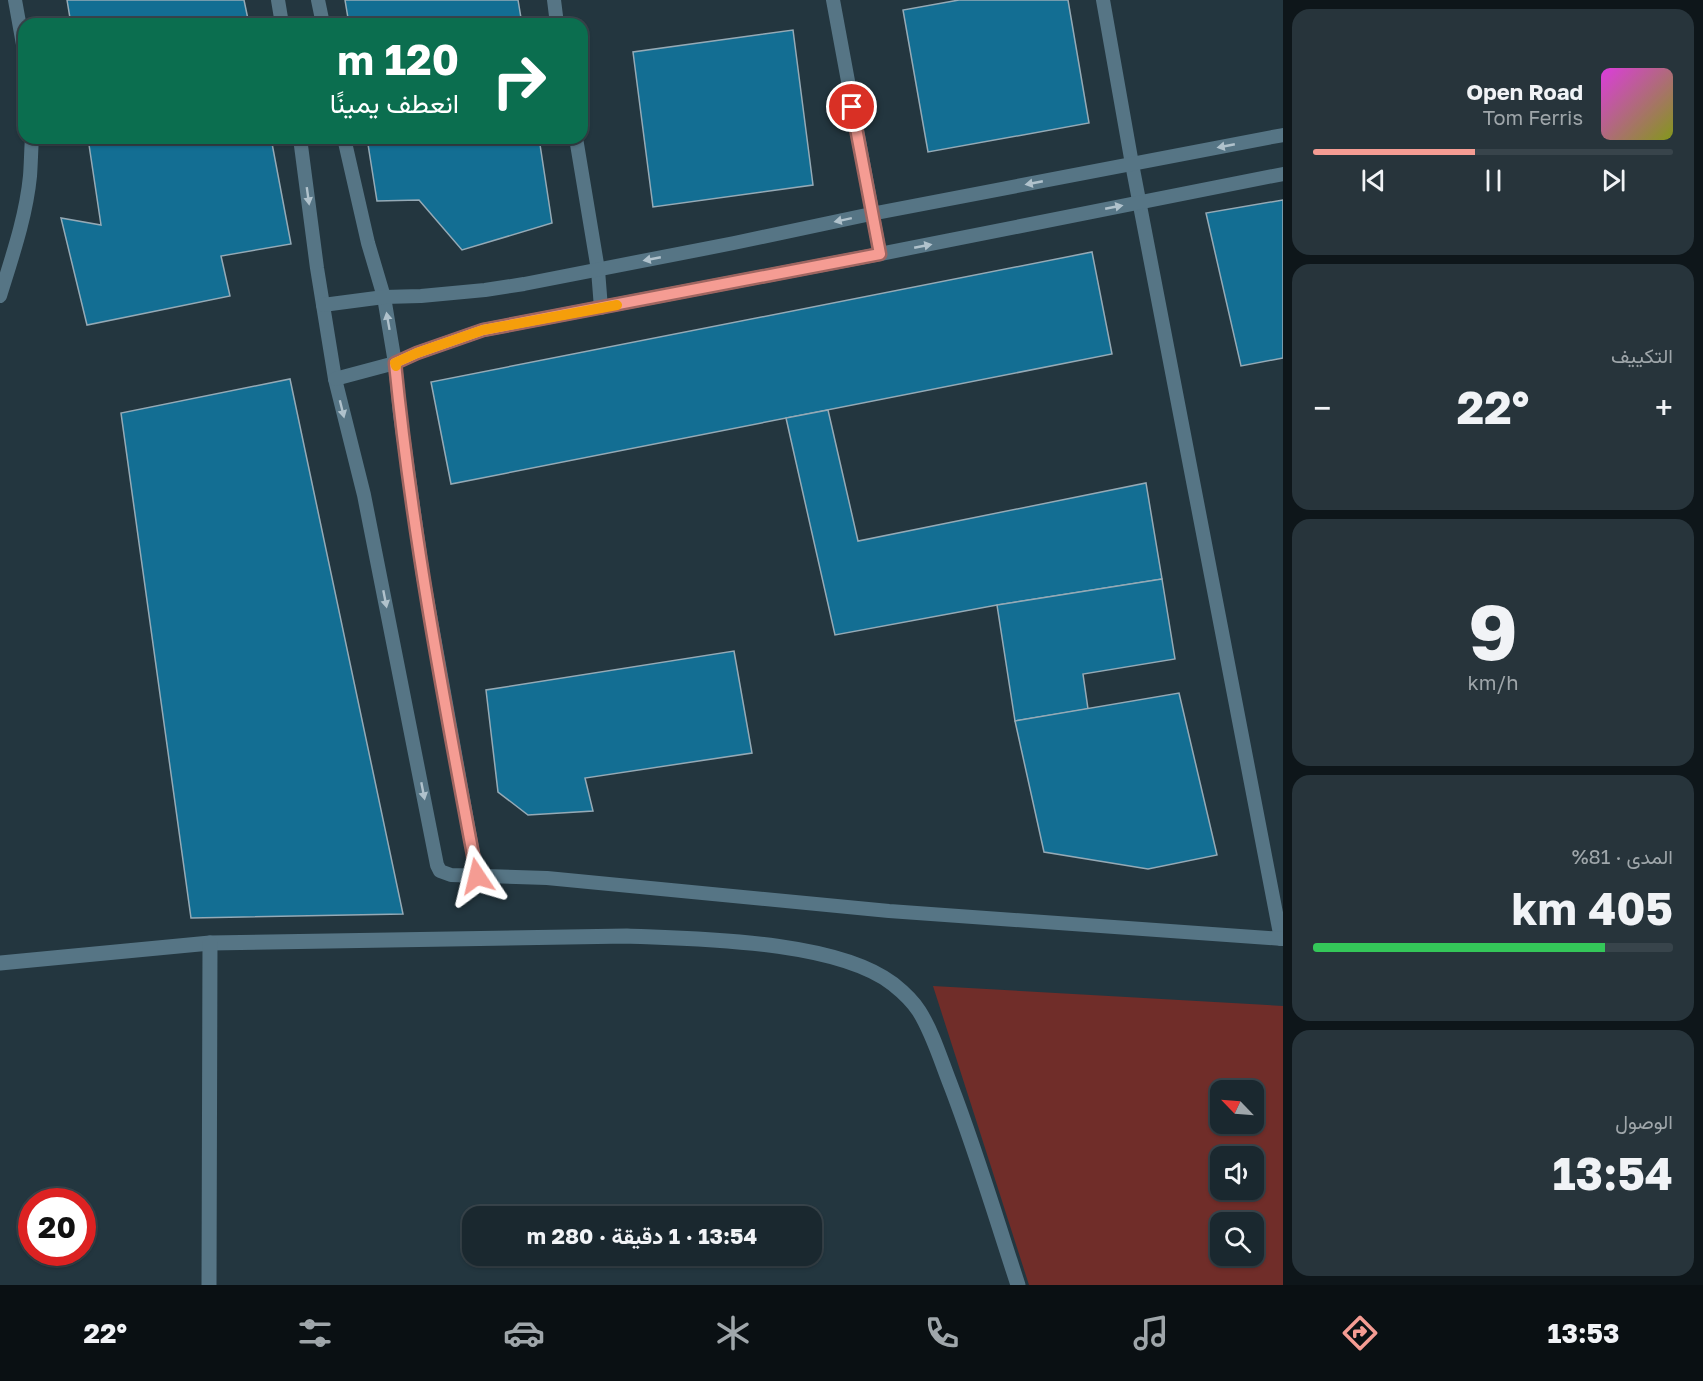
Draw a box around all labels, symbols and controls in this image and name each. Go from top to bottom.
text: 120 m [337,34,459,84]
icon: right [480,42,558,120]
text: Open Road [1466,78,1583,105]
pin [826,81,877,132]
text: انعطف يمينًا [330,87,459,119]
icon: arrive [835,90,868,123]
text: Tom Ferris [1483,105,1583,129]
one-way arrow [1216,142,1235,151]
icon: previous [1357,164,1390,197]
icon: pause [1477,164,1510,197]
icon: next [1597,164,1630,197]
one-way arrow [1024,179,1043,188]
one-way arrow [303,187,312,206]
one-way arrow [1105,202,1124,211]
one-way arrow [833,216,852,225]
one-way arrow [914,240,933,250]
one-way arrow [642,255,661,264]
one-way arrow [383,311,392,330]
text: التكييف [1611,343,1673,367]
text: 22° [1457,380,1529,434]
text: − [1313,388,1331,427]
text: + [1655,388,1673,427]
one-way arrow [338,400,348,418]
text: 9 [1468,584,1518,677]
one-way arrow [381,590,390,609]
text: km/h [1468,670,1518,694]
one-way arrow [419,781,428,800]
position arrow [445,844,509,908]
text: المدى · 81% [1572,844,1673,868]
text: 405 km [1511,881,1673,935]
north arrow [1210,1080,1264,1134]
map controls [1210,1080,1264,1266]
text: الوصول [1615,1109,1673,1133]
button: sound [1210,1146,1264,1200]
text: 13:54 [1552,1146,1673,1200]
speed limit sign: 20 [18,1188,96,1266]
button: search [1210,1212,1264,1266]
text: 13:54 · 1 دقيقة · 280 m [527,1222,757,1249]
icon: filters [294,1312,336,1354]
icon: car [503,1312,545,1354]
icon: climate [712,1312,754,1354]
icon: phone [921,1312,963,1354]
icon: music [1130,1312,1172,1354]
icon: directions [1339,1312,1381,1354]
text: 22° [84,1317,127,1349]
text: 13:53 [1548,1317,1620,1349]

